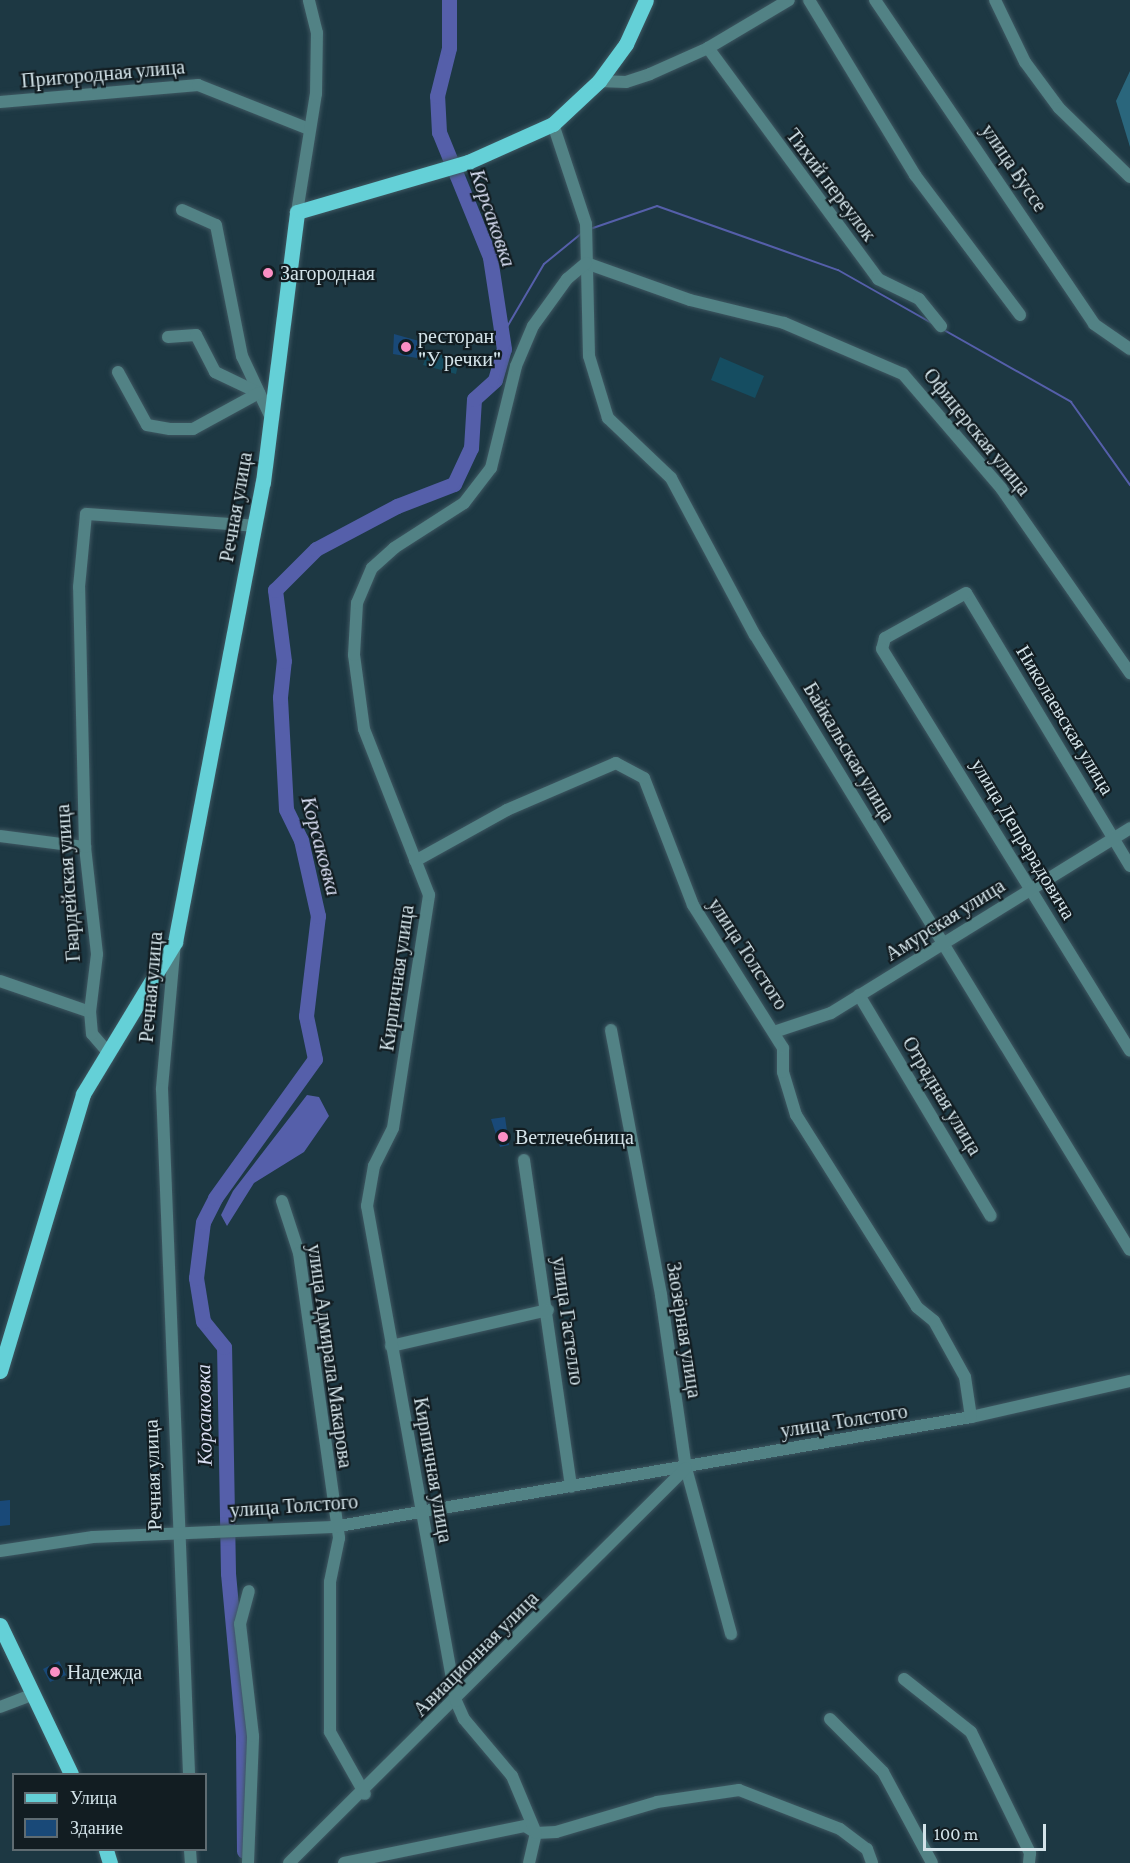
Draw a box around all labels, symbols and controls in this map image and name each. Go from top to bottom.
street label: Пригородная улица [20,55,186,93]
street label: улица Буссе [976,119,1052,217]
street label: Тихий переулок [781,124,881,246]
water label: Корсаковка [465,166,521,270]
place label: Загородная [280,261,375,285]
marker: Загородная [261,266,275,280]
place label: ресторан "У речки" [418,324,501,371]
marker: ресторан "У речки" [399,340,413,354]
street label: Офицерская улица [918,363,1036,501]
street label: Речная улица [215,450,257,564]
street label: Николаевская улица [1011,641,1119,799]
street label: Байкальская улица [798,678,900,826]
street label: улица Депрерадовича [965,754,1081,924]
water label: Корсаковка [296,794,346,898]
street label: Гвардейская улица [51,803,85,963]
street label: Амурская улица [881,874,1009,966]
street label: улица Толстого [703,894,793,1014]
street label: Кирпичная улица [375,903,419,1053]
street label: Речная улица [134,931,168,1043]
street label: Отрадная улица [897,1032,987,1160]
place label: Ветлечебница [515,1125,634,1149]
marker: Ветлечебница [496,1130,510,1144]
street label: улица Адмирала Макарова [302,1243,358,1469]
street label: улица Гастелло [547,1255,589,1387]
street label: Заозёрная улица [661,1260,707,1400]
water label: Корсаковка [191,1364,217,1466]
street label: Кирпичная улица [408,1395,458,1545]
street label: улица Толстого [779,1399,909,1443]
street label: Речная улица [139,1419,167,1531]
street label: улица Толстого [229,1490,359,1522]
street label: Авиационная улица [408,1586,544,1722]
place label: Надежда [67,1660,142,1684]
marker: Надежда [48,1665,62,1679]
legend [12,1773,207,1851]
text: Улица [70,1788,117,1808]
scale bar [926,1812,1049,1850]
text: Здание [70,1818,123,1838]
text: 100 m [934,1824,978,1844]

